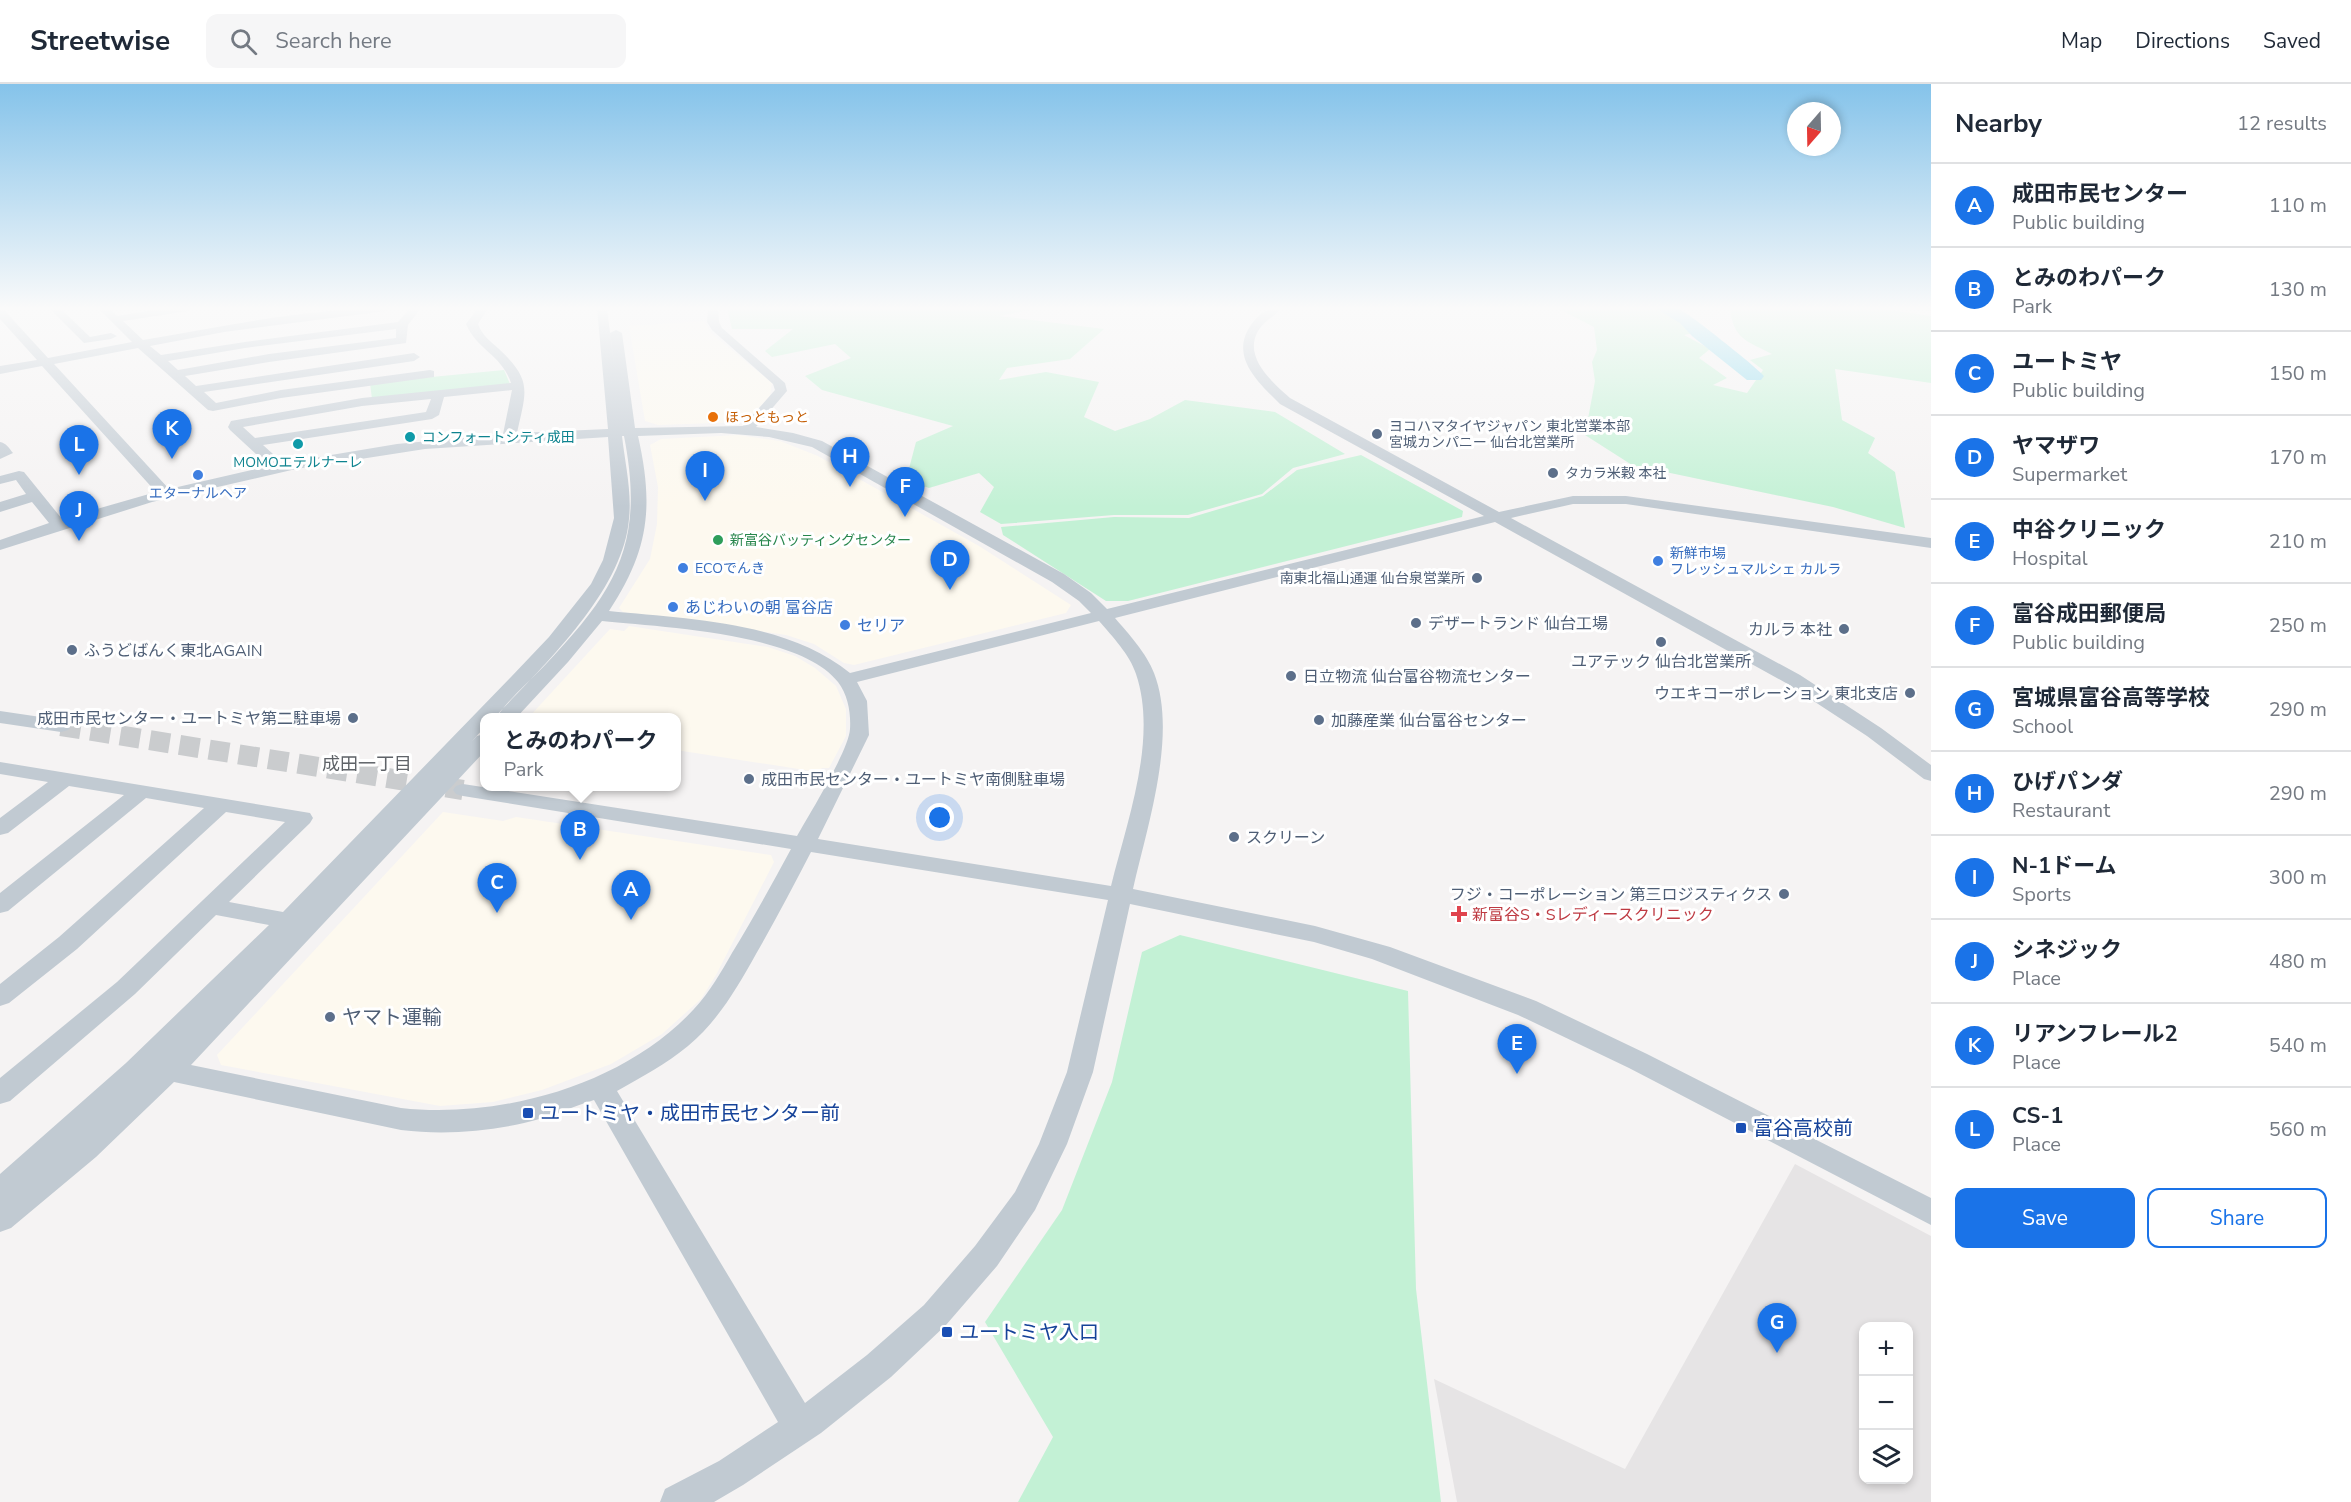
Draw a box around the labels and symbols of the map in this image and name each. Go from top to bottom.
north arrow [1787,102,1841,156]
place label: ほっともっと [725,408,809,427]
pin: K [152,410,192,459]
marker: ほっともっと [706,410,720,424]
place label: ヨコハマタイヤジャパン 東北営業本部 宮城カンパニー 仙台北営業所 [1389,417,1630,452]
pin: L [60,426,98,475]
marker: ヨコハマタイヤジャパン 東北営業本部 宮城カンパニー 仙台北営業所 [1370,427,1384,441]
place label: コンフォートシティ成田 [422,428,575,447]
marker: コンフォートシティ成田 [403,430,417,444]
marker: MOMOエテルナーレ [291,437,305,451]
pin: H [830,438,870,487]
pin: I [686,452,724,501]
place label: MOMOエテルナーレ [233,453,363,472]
place label: タカラ米穀 本社 [1565,464,1667,483]
marker: タカラ米穀 本社 [1546,466,1560,480]
marker: エターナルヘア [191,468,205,482]
pin: F [886,468,924,517]
place label: エターナルヘア [149,484,247,503]
pin: J [60,492,98,541]
place label: 新富谷バッティングセンター [730,531,911,550]
marker: 新富谷バッティングセンター [711,533,725,547]
pin: D [930,540,970,590]
place label: 新鮮市場 フレッシュマルシェ カルラ [1670,544,1842,579]
marker: 新鮮市場 フレッシュマルシェ カルラ [1651,554,1665,568]
place label: ECOでんき [695,559,765,578]
marker: ECOでんき [676,561,690,575]
place label: 南東北福山通運 仙台泉営業所 [1279,569,1465,588]
marker: 南東北福山通運 仙台泉営業所 [1470,571,1484,585]
place label: あじわいの朝 富谷店 [685,597,833,619]
marker: あじわいの朝 富谷店 [666,600,680,614]
place label: デザートランド 仙台工場 [1428,613,1608,635]
place label: セリア [857,615,905,637]
marker: デザートランド 仙台工場 [1409,616,1423,630]
marker: セリア [838,618,852,632]
place label: カルラ 本社 [1748,619,1832,641]
marker: カルラ 本社 [1837,622,1851,636]
marker: ユアテック 仙台北営業所 [1654,635,1668,649]
place label: ふうどばんく東北AGAIN [84,640,263,662]
marker: ふうどばんく東北AGAIN [65,643,79,657]
place label: ユアテック 仙台北営業所 [1571,651,1751,673]
place label: 日立物流 仙台富谷物流センター [1303,666,1531,688]
marker: 日立物流 仙台富谷物流センター [1284,669,1298,683]
place label: ウエキコーポレーション 東北支店 [1654,683,1898,705]
marker: ウエキコーポレーション 東北支店 [1903,686,1917,700]
place label: 成田市民センター・ユートミヤ第二駐車場 [37,708,341,730]
place label: 加藤産業 仙台富谷センター [1331,710,1527,732]
marker: 成田市民センター・ユートミヤ第二駐車場 [346,711,360,725]
marker: 加藤産業 仙台富谷センター [1312,713,1326,727]
district label: 成田一丁目 [322,752,412,776]
place label: 成田市民センター・ユートミヤ南側駐車場 [761,769,1065,791]
marker: 成田市民センター・ユートミヤ南側駐車場 [742,772,756,786]
your location [925,803,954,832]
pin: B [560,810,600,860]
place label: スクリーン [1246,827,1325,849]
marker: スクリーン [1227,830,1241,844]
pin: C [478,864,516,913]
pin: A [612,870,650,920]
place label: フジ・コーポレーション 第三ロジスティクス [1450,884,1772,906]
marker: フジ・コーポレーション 第三ロジスティクス [1777,887,1791,901]
place label: 新富谷S・Sレディースクリニック [1472,904,1714,926]
marker: 新富谷S・Sレディースクリニック [1450,905,1468,923]
place label: ヤマト運輸 [342,1004,442,1031]
marker: ヤマト運輸 [323,1010,337,1024]
pin: E [1498,1024,1537,1074]
place label: ユートミヤ・成田市民センター前 [540,1100,840,1127]
marker: ユートミヤ・成田市民センター前 [521,1106,535,1120]
place label: 富谷高校前 [1753,1115,1853,1142]
marker: 富谷高校前 [1734,1121,1748,1135]
pin: G [1758,1304,1796,1353]
place label: ユートミヤ入口 [959,1319,1099,1346]
marker: ユートミヤ入口 [940,1325,954,1339]

